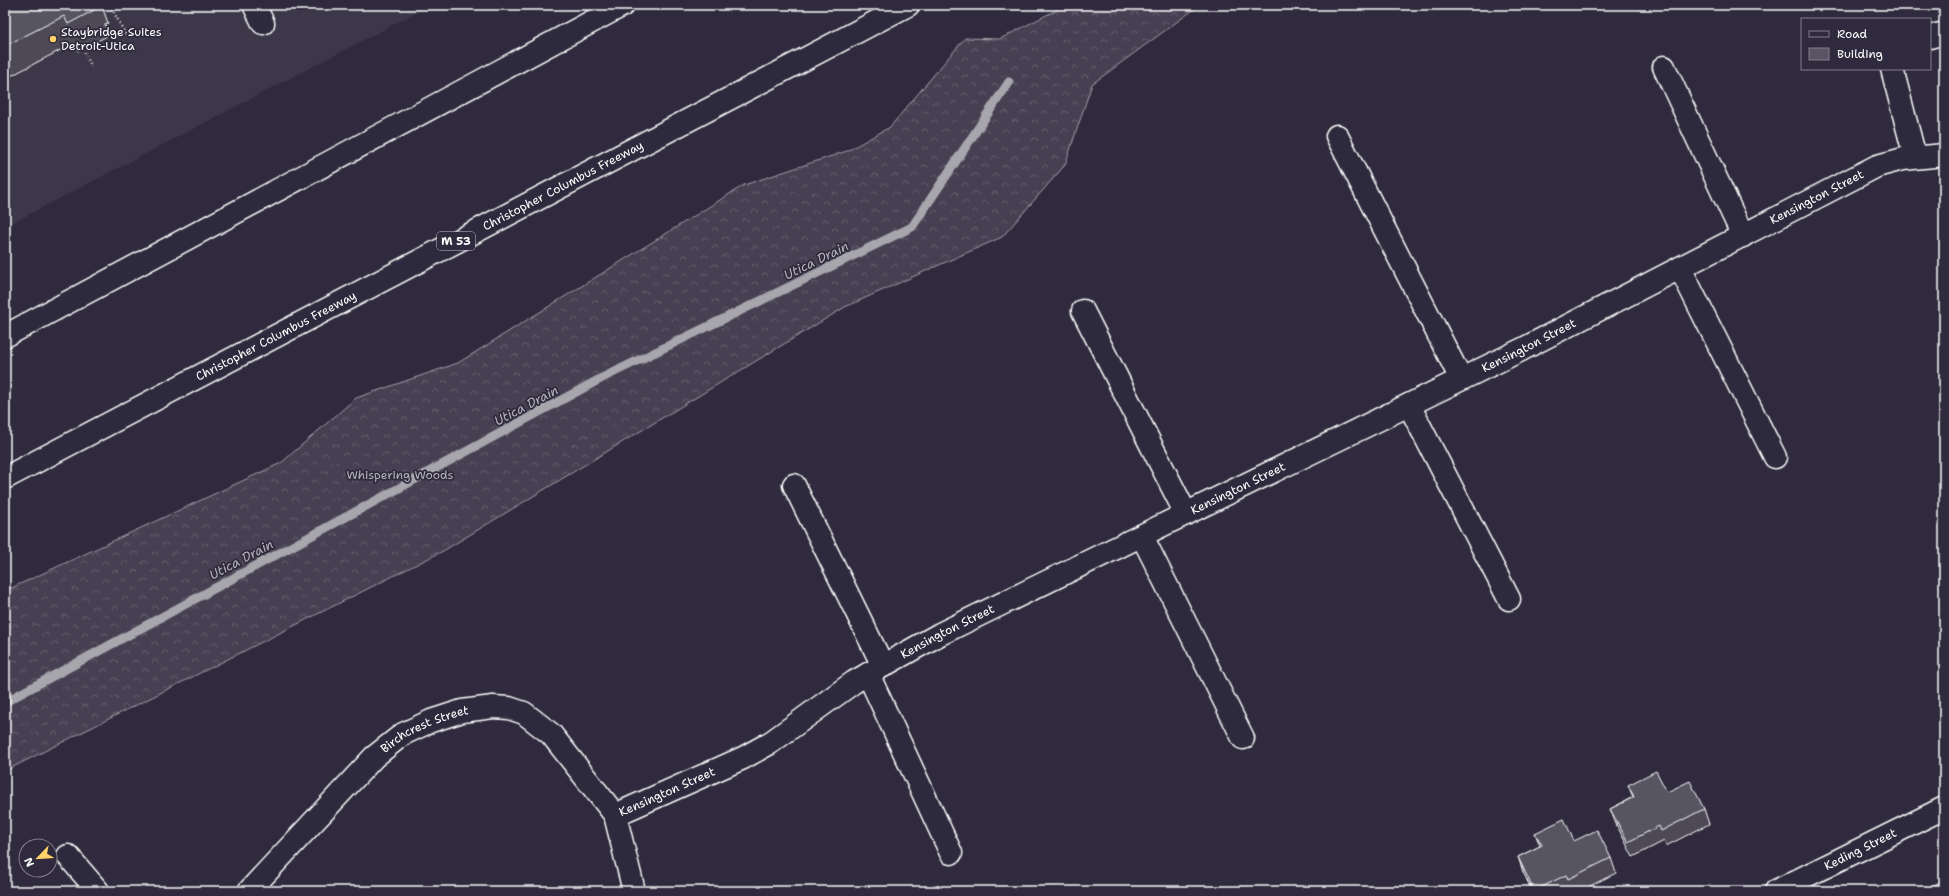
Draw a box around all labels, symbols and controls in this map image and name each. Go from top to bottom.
legend [1801,18,1931,70]
place label: Staybridge Suites Detroit-Utica [61,24,162,54]
text: Road [1837,26,1868,42]
marker: Staybridge Suites Detroit-Utica [48,34,58,44]
text: Building [1837,46,1883,62]
street label: Christopher Columbus Freeway [480,137,646,234]
street label: Kensington Street [1767,166,1867,228]
road number: M 53 [437,232,475,250]
water label: Utica Drain [781,237,852,283]
street label: Christopher Columbus Freeway [193,287,359,385]
street label: Kensington Street [1479,315,1579,376]
water label: Utica Drain [491,381,561,429]
street label: Kensington Street [1188,458,1288,518]
park label: Whispering Woods [346,467,454,483]
water label: Utica Drain [206,535,276,583]
street label: Kensington Street [898,601,997,662]
street label: Birchcrest Street [377,702,469,757]
street label: Kensington Street [616,763,718,820]
street label: Keding Street [1821,825,1899,874]
north arrow [18,838,58,878]
text: N [21,855,38,869]

